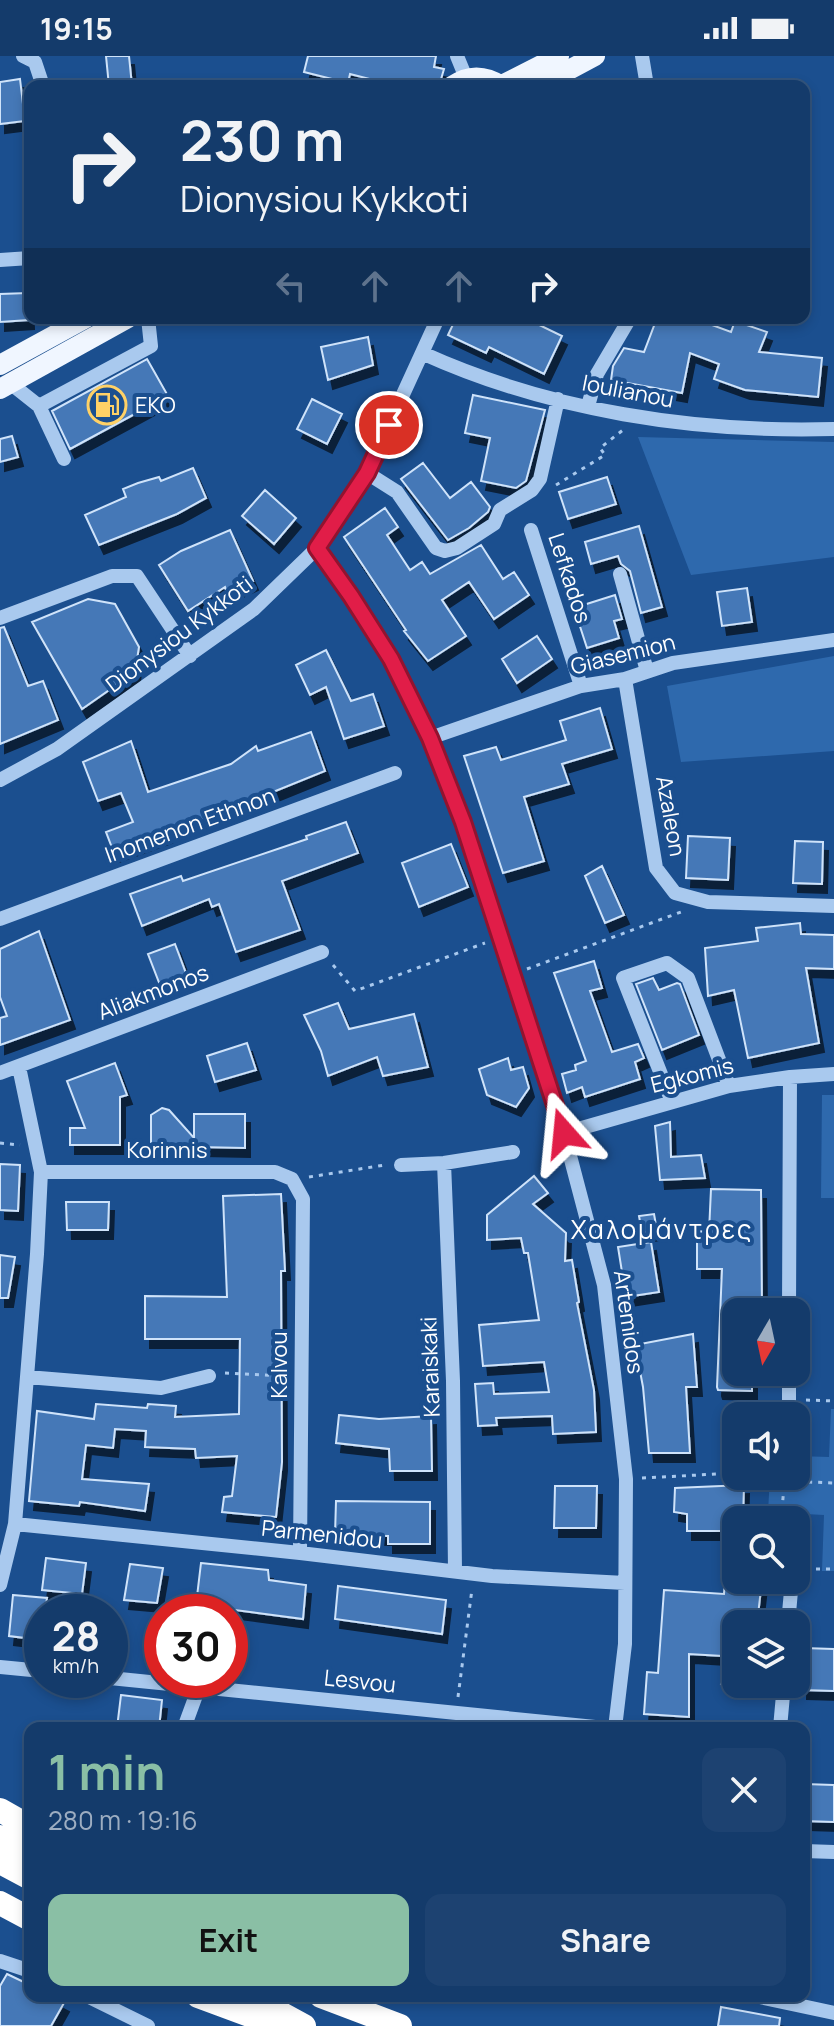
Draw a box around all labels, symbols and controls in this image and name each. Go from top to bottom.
text: 19:15 [40,8,113,49]
text: 230 m [180,101,344,178]
icon: right [48,112,152,216]
text: Dionysiou Kykkoti [180,174,469,223]
icon: left [269,264,313,308]
icon: ahead [353,264,397,308]
icon: ahead [437,264,481,308]
icon: right [521,264,565,308]
street label: Ioulianou [580,367,676,415]
fuel station icon: EKO [86,384,128,426]
place label: EKO [135,390,176,420]
pin [355,391,423,459]
icon: arrive [367,403,411,447]
street label: Lefkados [541,529,599,627]
street label: Dionysiou Kykkoti [99,569,259,699]
street label: Giasemion [568,627,678,681]
street label: Azaleon [649,773,693,859]
street label: Inomenon Ethnon [101,780,279,870]
street label: Aliakmonos [93,957,213,1027]
street label: Egkomis [647,1050,737,1100]
position arrow [522,1091,606,1175]
street label: Korinnis [126,1135,208,1165]
district label: Χαλομάντρες [571,1211,753,1247]
street label: Artemidos [607,1268,651,1376]
north arrow [722,1298,810,1386]
map controls [722,1298,810,1698]
street label: Karaiskaki [413,1316,447,1418]
street label: Kalvou [264,1331,294,1399]
button: sound [722,1402,810,1490]
button: search [722,1506,810,1594]
street label: Parmenidou [260,1513,384,1555]
speed limit sign: 30 [144,1594,248,1698]
text: 28 [52,1608,100,1663]
button: layers [722,1610,810,1698]
text: km/h [53,1652,99,1679]
street label: Lesvou [323,1662,397,1700]
text: 1 min [48,1739,165,1804]
button: close [702,1748,786,1832]
text: 280 m · 19:16 [48,1802,198,1838]
button: Exit [48,1894,409,1986]
button: Share [425,1894,786,1986]

